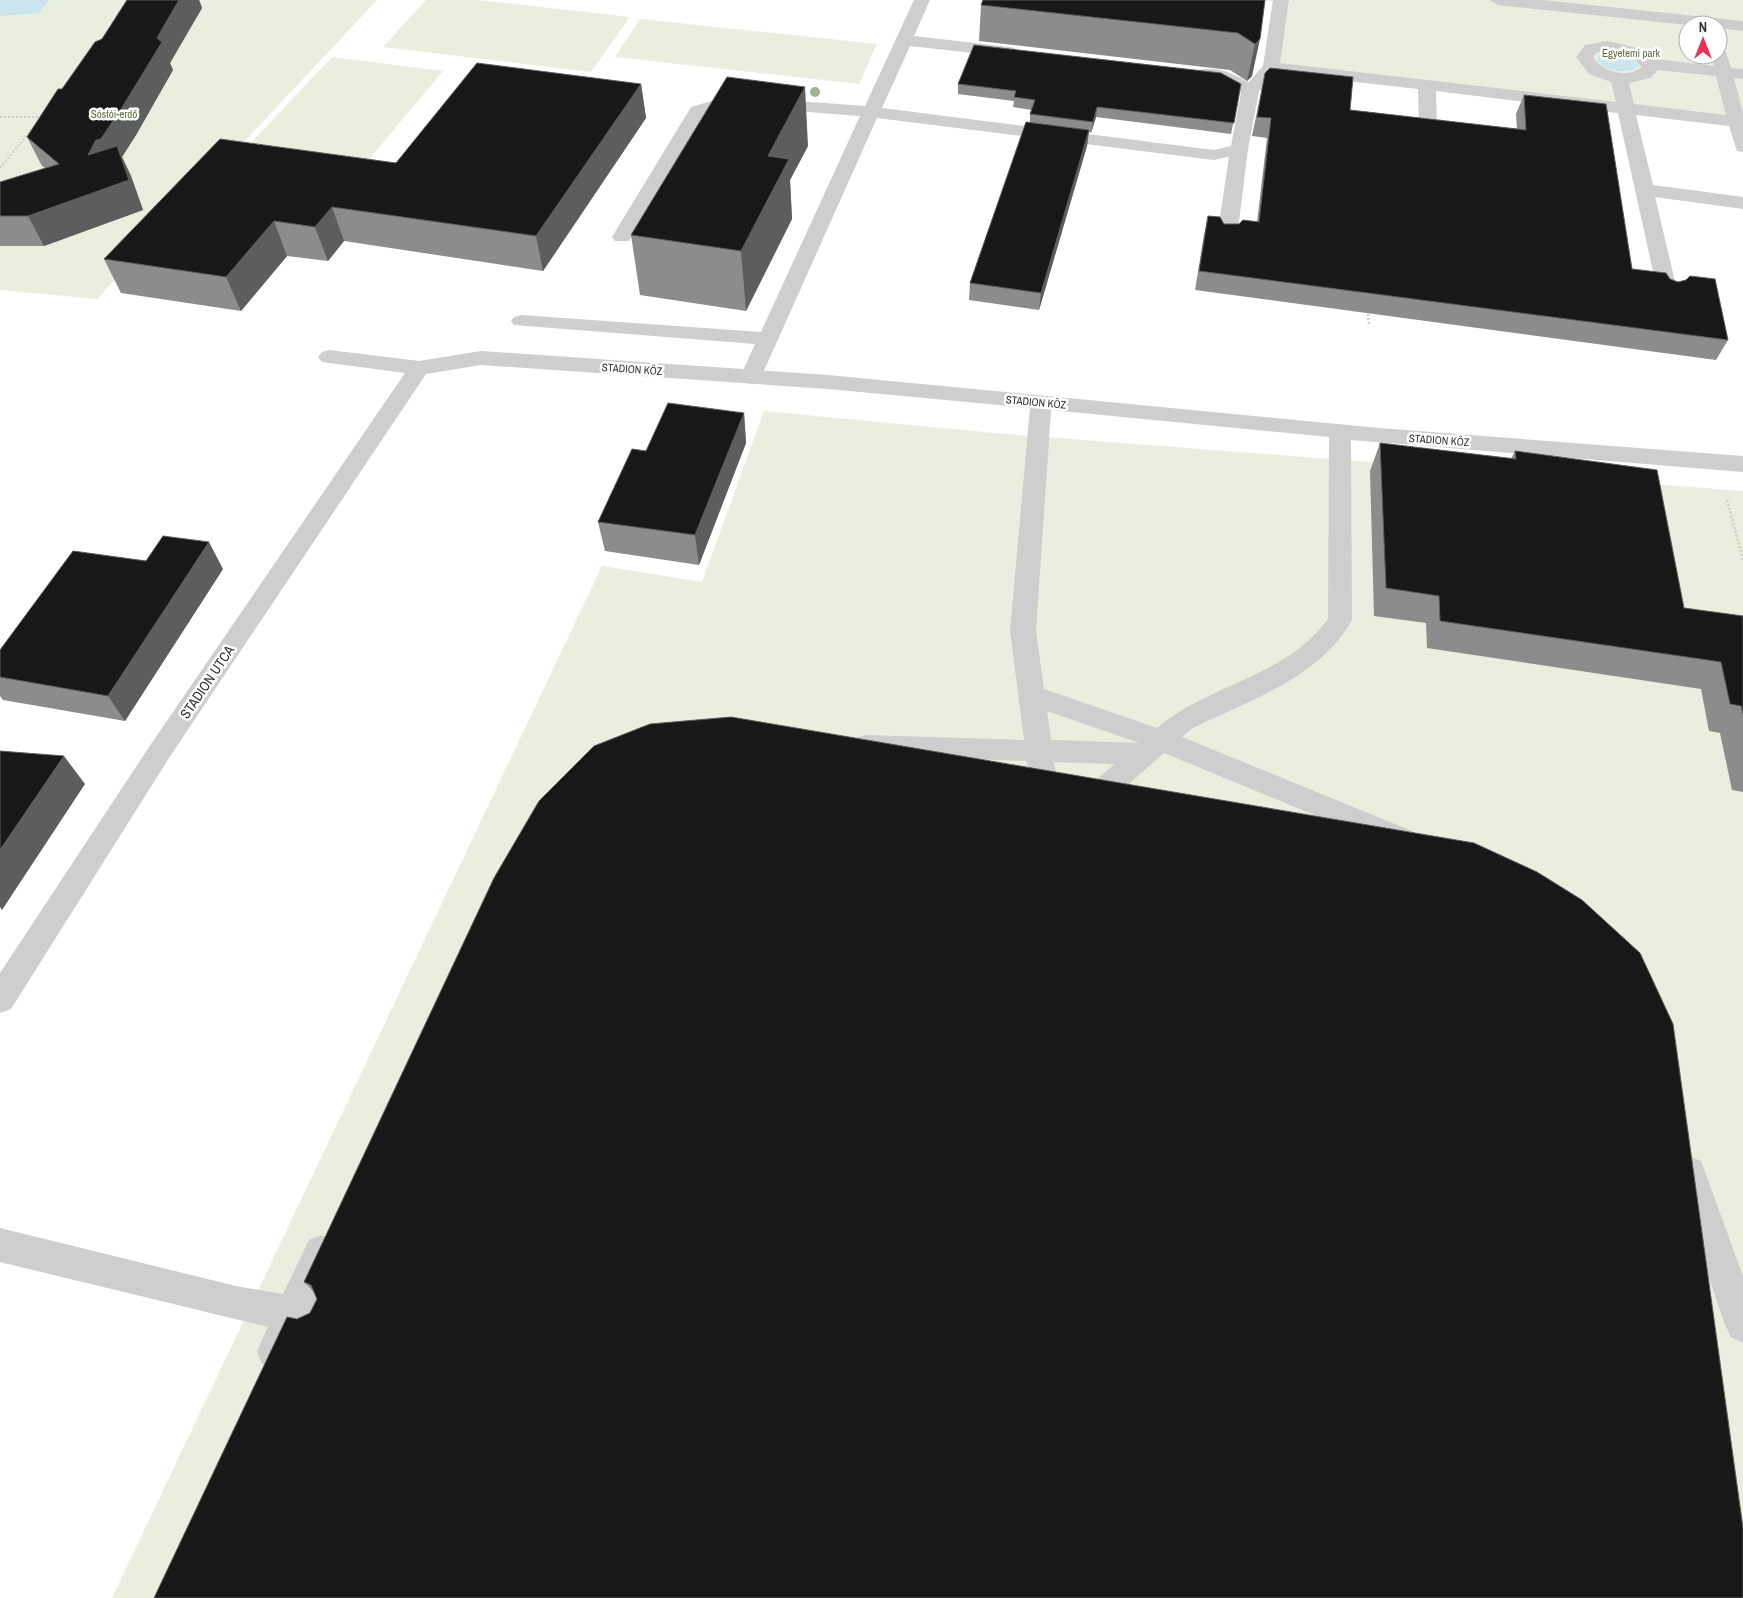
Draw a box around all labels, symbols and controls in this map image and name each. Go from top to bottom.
north arrow [1678,15,1728,65]
text: N [1699,18,1707,36]
park label: Egyetemi park [1602,46,1661,60]
park label: Sóstói-erdő [91,107,137,121]
street label: STADION KÖZ [601,360,663,378]
street label: STADION KÖZ [1005,392,1067,412]
street label: STADION KÖZ [1408,431,1470,449]
street label: STADION UTCA [176,642,238,722]

